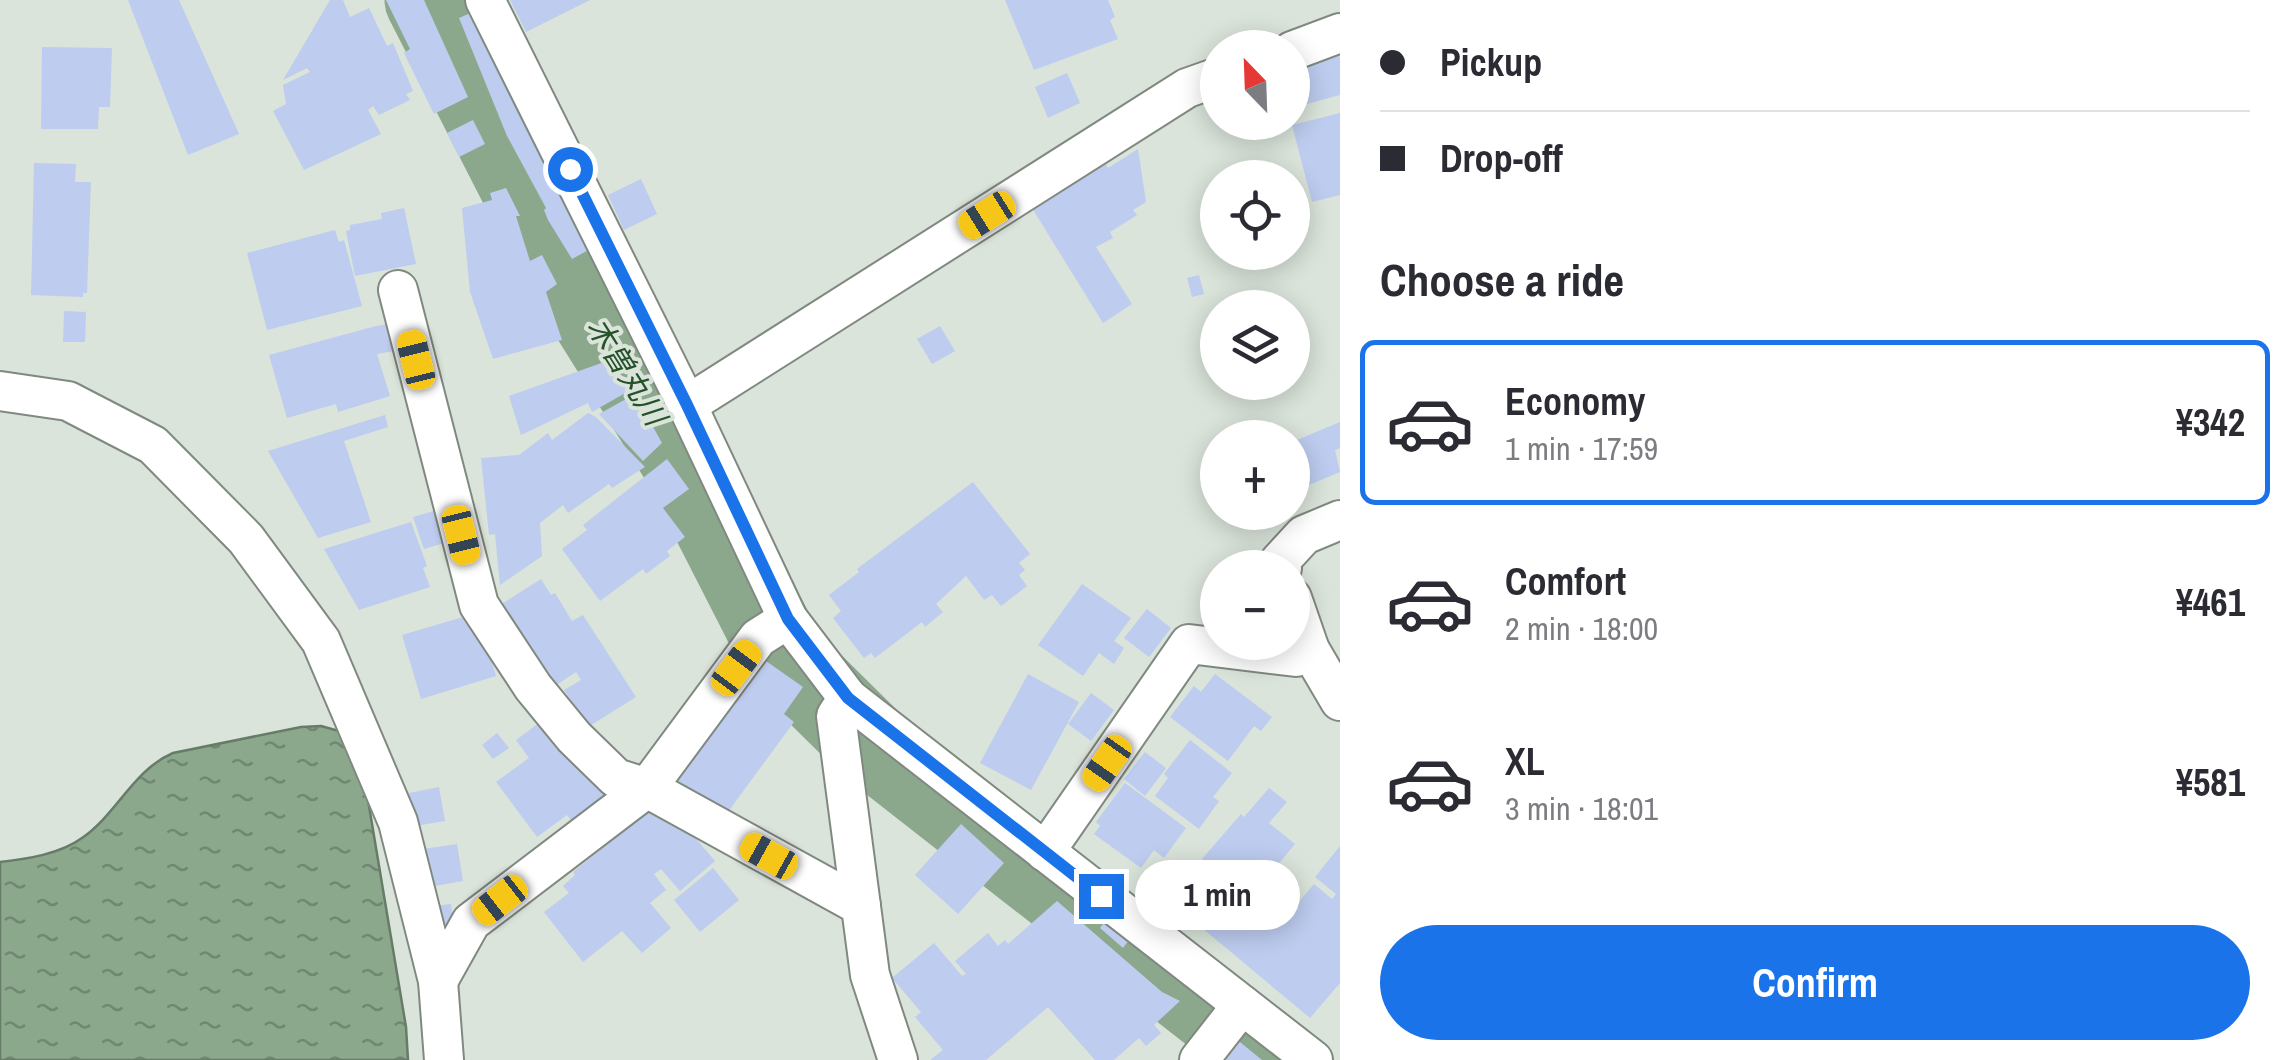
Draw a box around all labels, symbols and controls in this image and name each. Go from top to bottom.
north arrow [1200,30,1310,140]
map controls [1200,30,1310,660]
text: Pickup [1440,37,1542,88]
text: Drop-off [1440,133,1563,184]
route start [548,147,593,192]
button: locate [1200,160,1310,270]
car [954,186,1020,244]
text: Choose a ride [1380,249,1624,310]
button: layers [1200,290,1310,400]
water label: 木曽丸川 [578,310,677,435]
car [394,327,438,393]
text: Economy [1505,376,1645,427]
icon: car [1385,378,1475,468]
text: ¥342 [2176,397,2245,448]
button: + [1200,420,1310,530]
text: 1 min · 17:59 [1505,427,1658,470]
car [439,502,483,568]
button: − [1200,550,1310,660]
text: Comfort [1505,556,1626,607]
icon: car [1385,558,1475,648]
text: ¥461 [2176,577,2245,628]
text: 2 min · 18:00 [1505,607,1658,650]
car [706,635,766,701]
car [1078,730,1136,796]
text: XL [1505,736,1545,787]
icon: car [1385,738,1475,828]
text: ¥581 [2176,757,2245,808]
text: 3 min · 18:01 [1505,787,1658,830]
car [735,828,803,884]
callout: 1 min [1136,861,1301,931]
car [467,870,533,930]
text: 1 min [1183,873,1252,916]
route end [1079,874,1124,919]
button: Confirm [1380,925,2250,1040]

